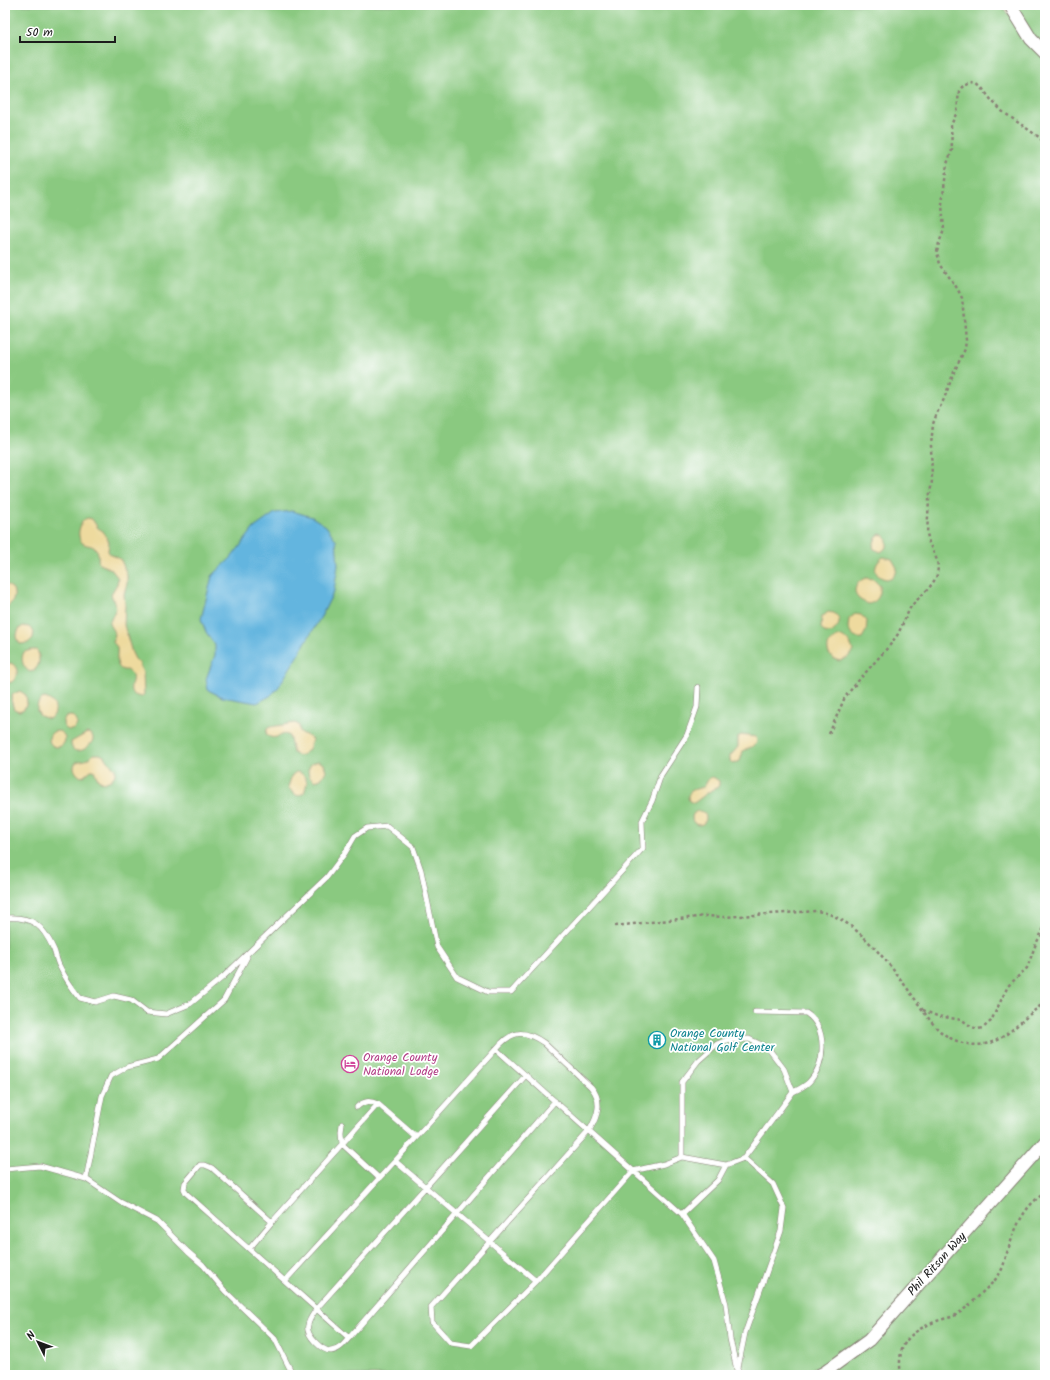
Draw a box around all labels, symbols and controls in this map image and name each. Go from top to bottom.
scale bar [20,18,115,44]
text: 50 m [26,23,53,42]
place label: Orange County National Golf Center [670,1024,776,1057]
building icon: Orange County National Golf Center [647,1030,667,1050]
place label: Orange County National Lodge [363,1048,439,1081]
hotel icon: Orange County National Lodge [340,1054,360,1074]
street label: Phil Ritson Way [903,1227,971,1300]
north arrow [18,1322,58,1362]
text: N [22,1327,40,1345]

